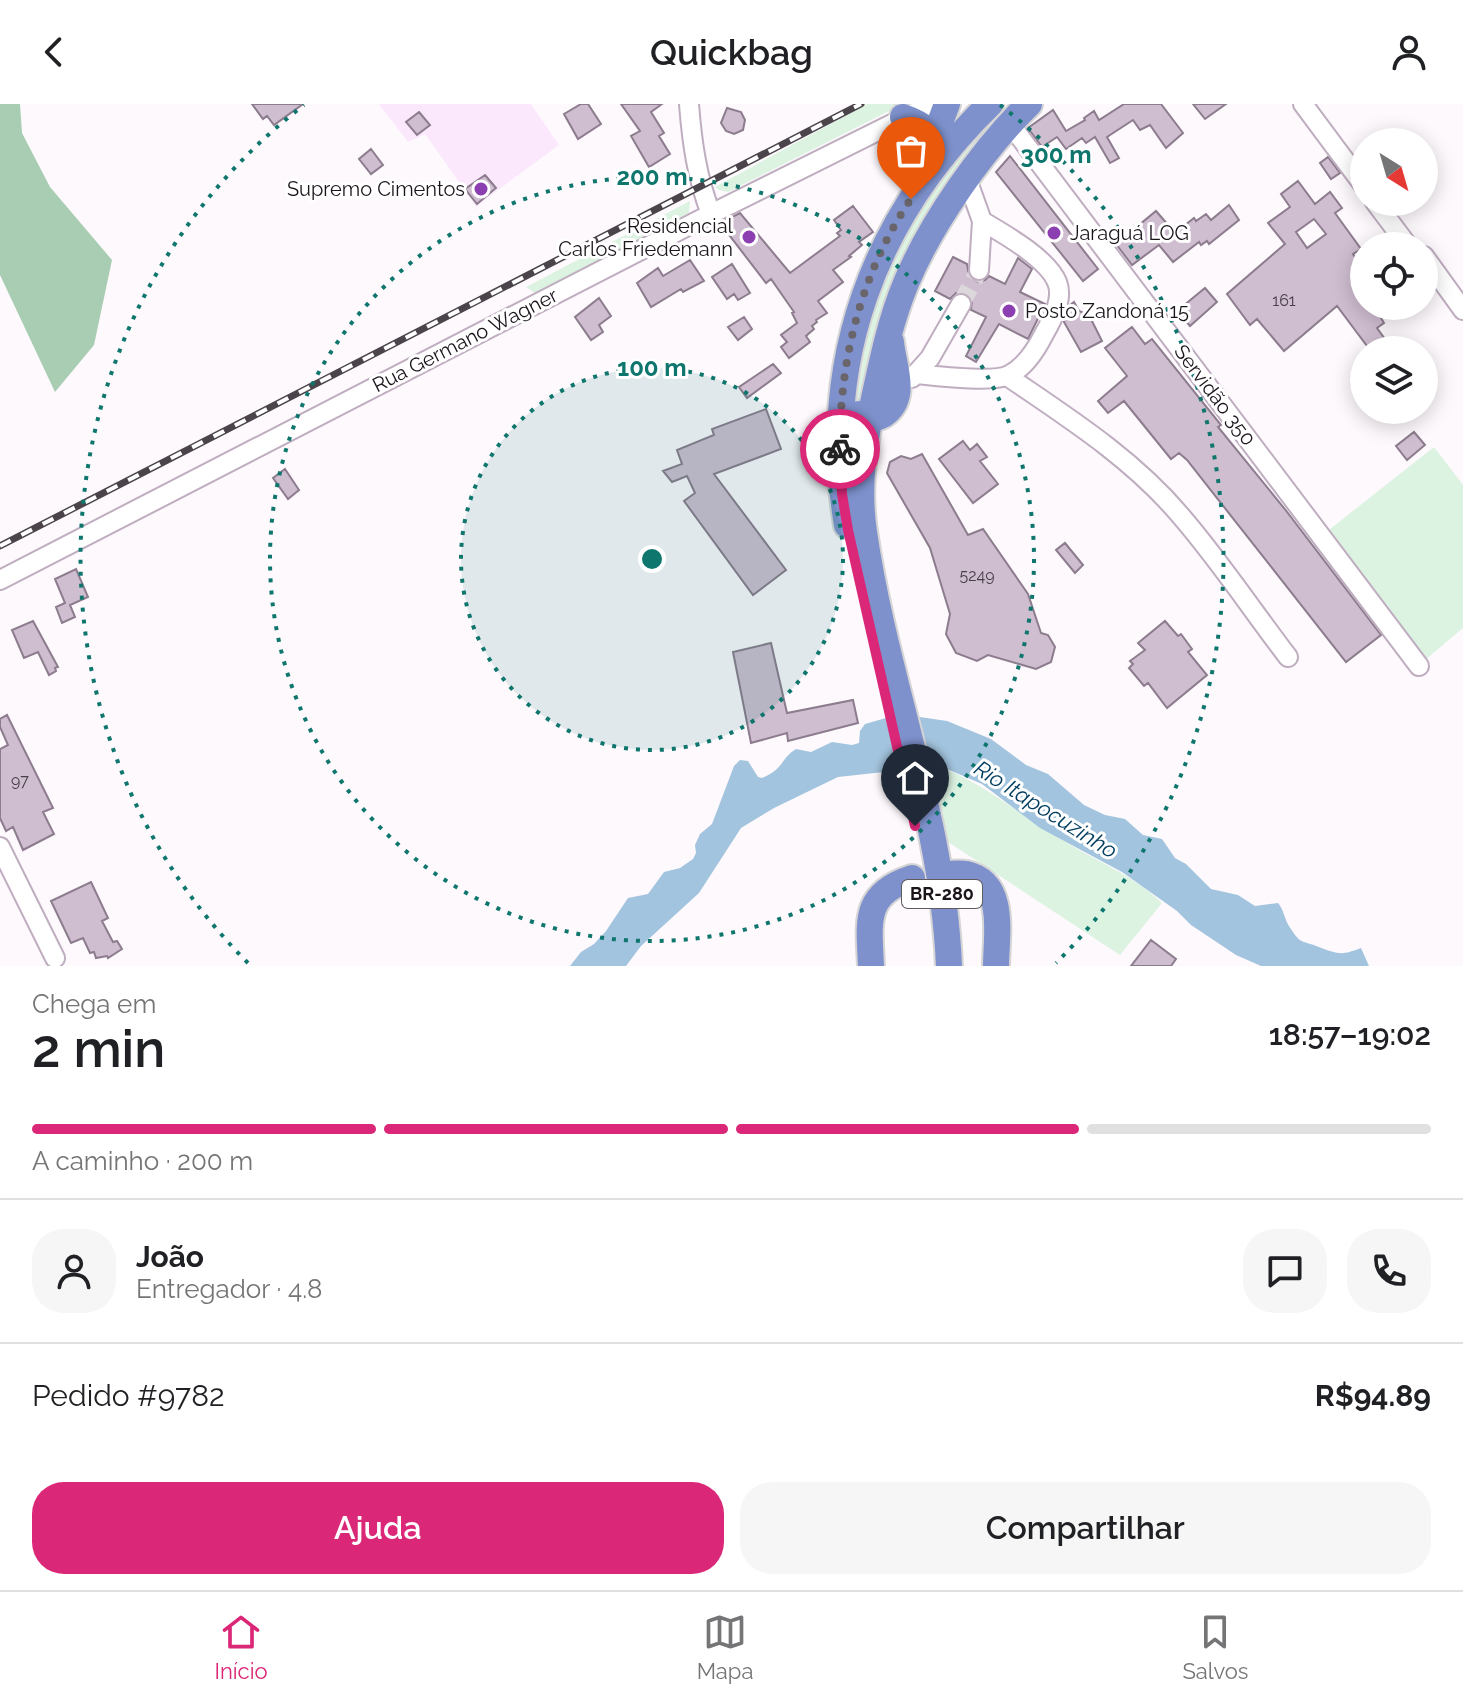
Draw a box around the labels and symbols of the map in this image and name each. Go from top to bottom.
pin [877,117,945,199]
north arrow [1350,128,1438,216]
text: 300 m [1021,140,1091,169]
text: 200 m [616,162,688,191]
place label: Supremo Cimentos [287,177,465,201]
marker: Supremo Cimentos [472,180,490,198]
place label: Residencial Carlos Friedemann [558,214,734,261]
place label: Jaraguá LOG [1070,221,1189,245]
marker: Jaraguá LOG [1045,224,1063,242]
marker: Residencial Carlos Friedemann [740,228,758,246]
street label: Rua Germano Wagner [368,283,562,397]
house number: 161 [1272,291,1296,310]
place label: Posto Zandoná 15 [1025,299,1189,323]
marker: Posto Zandoná 15 [1000,302,1018,320]
street label: Servidão 350 [1169,340,1261,450]
text: 100 m [617,353,687,382]
courier [800,409,880,489]
centre of rings [638,545,666,573]
house number: 5249 [959,566,995,585]
pin [881,744,949,826]
water label: Rio Itapocuzinho [970,755,1122,863]
house number: 97 [11,771,29,790]
road number: BR-280 [902,880,982,908]

